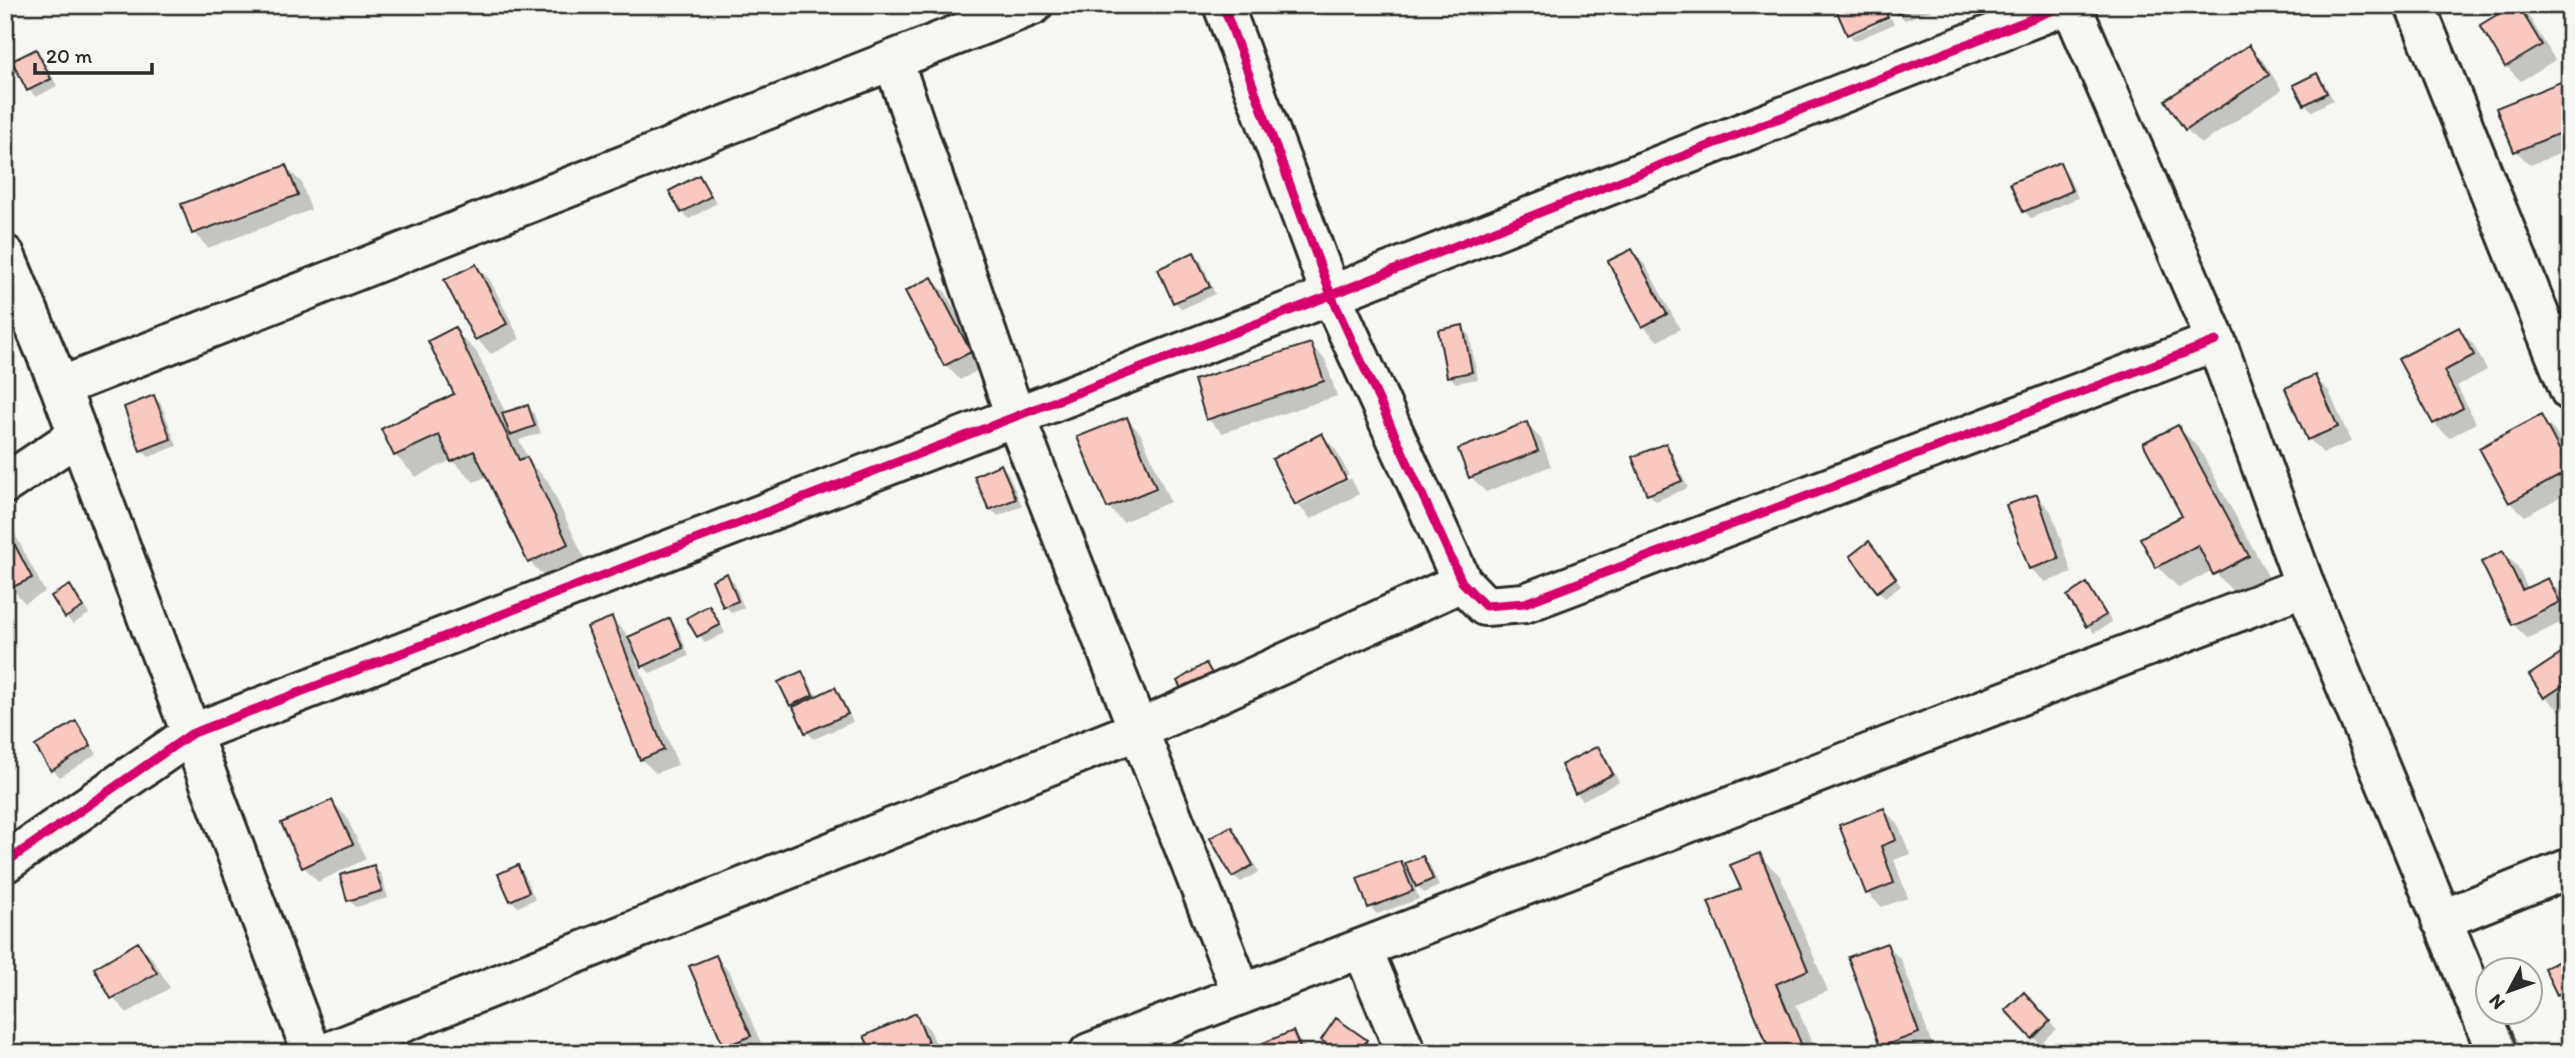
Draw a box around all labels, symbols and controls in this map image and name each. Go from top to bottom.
scale bar [35,32,152,76]
text: 20 m [46,43,93,68]
north arrow [2474,956,2544,1026]
text: N [2484,989,2509,1014]

